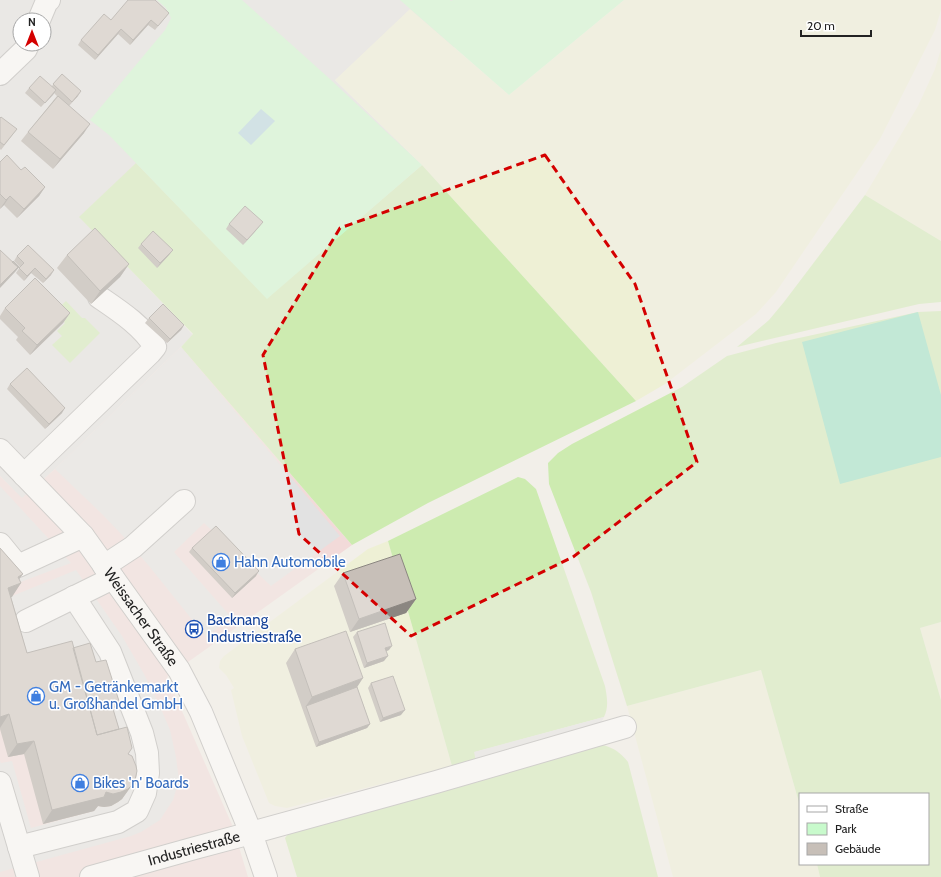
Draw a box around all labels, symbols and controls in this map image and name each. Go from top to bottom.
north arrow [12,12,52,52]
scale bar [801,12,871,38]
text: N [28,15,36,29]
text: 20 m [807,18,835,33]
shop icon: Hahn Automobile [211,552,231,572]
place label: Hahn Automobile [234,553,346,571]
street label: Weissacher Straße [100,564,182,670]
place label: Backnang Industriestraße [207,611,302,646]
bus stop icon: Backnang Industriestraße [184,619,204,639]
place label: GM - Getränkemarkt u. Großhandel GmbH [49,678,183,713]
shop icon: GM - Getränkemarkt u. Großhandel GmbH [26,686,46,706]
shop icon: Bikes 'n' Boards [70,773,90,793]
place label: Bikes 'n' Boards [93,774,189,792]
legend [799,793,929,865]
text: Straße [835,801,868,816]
text: Park [835,821,857,836]
street label: Industriestraße [146,827,242,870]
text: Gebäude [835,841,881,856]

